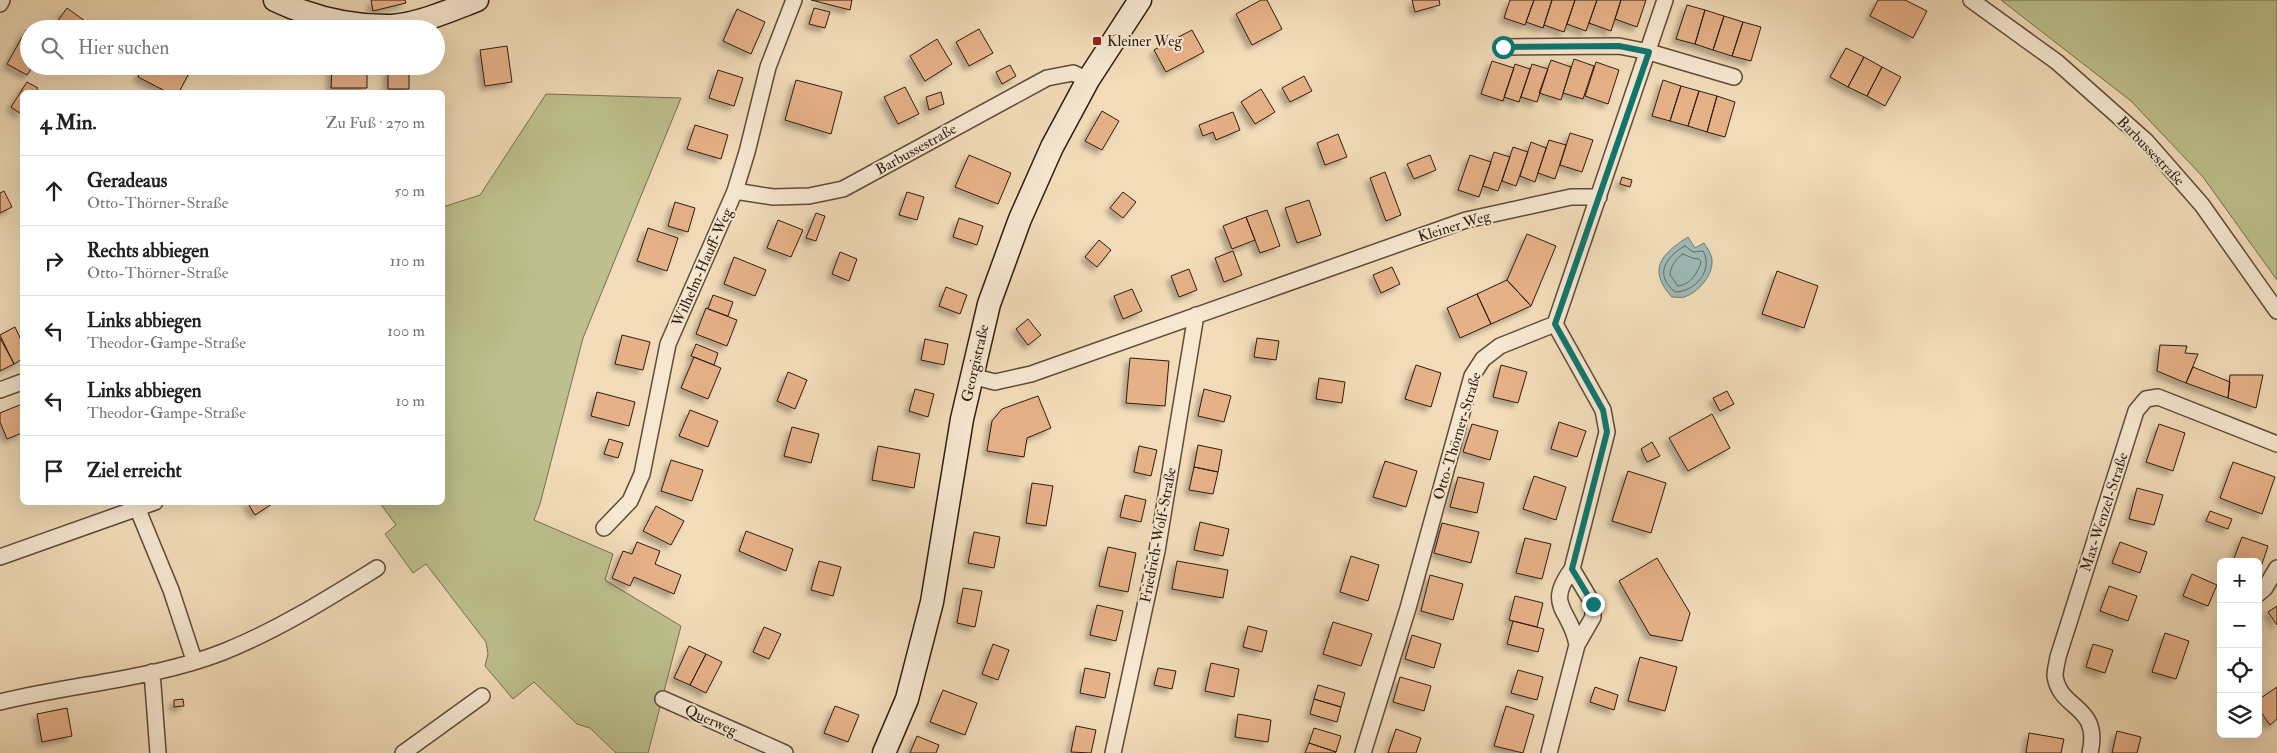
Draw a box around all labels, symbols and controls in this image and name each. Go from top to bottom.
search box [20,20,445,75]
place label: Kleiner Weg [1107,32,1182,51]
icon: search [38,34,66,62]
marker: Kleiner Weg [1091,35,1103,47]
text: Hier suchen [78,36,169,60]
route start [1492,36,1515,59]
text: 4 Min. [40,109,97,136]
text: Zu Fuß · 270 m [326,113,425,133]
street label: Barbussestraße [2113,113,2189,190]
street label: Barbussestraße [873,119,960,179]
text: Geradeaus [87,169,167,193]
icon: ahead [40,177,68,205]
text: 50 m [394,181,425,201]
text: Otto-Thörner-Straße [87,193,228,213]
street label: Wilhelm-Hauff-Weg [667,204,737,330]
street label: Kleiner Weg [1416,206,1493,247]
text: Rechts abbiegen [87,239,209,263]
icon: right [40,247,68,275]
text: 110 m [390,251,425,271]
text: Otto-Thörner-Straße [87,263,228,283]
text: Links abbiegen [87,309,201,333]
icon: left [40,317,68,345]
text: 100 m [387,321,425,341]
street label: Georgistraße [957,322,994,404]
text: Theodor-Gampe-Straße [87,333,246,353]
street label: Otto-Thörner-Straße [1429,370,1486,502]
text: Links abbiegen [87,379,201,403]
icon: left [40,387,68,415]
text: 10 m [395,391,425,411]
text: Theodor-Gampe-Straße [87,403,246,423]
street label: Max-Wenzel-Straße [2076,450,2133,574]
icon: arrive [40,457,68,485]
text: Ziel erreicht [87,459,182,483]
street label: Friedrich-Wolf-Straße [1136,466,1181,604]
map controls [2217,558,2262,738]
button: + [2217,558,2262,603]
route end [1582,593,1605,616]
button: − [2217,603,2262,648]
button: locate [2217,648,2262,693]
button: layers [2217,693,2262,738]
street label: Querweg [682,701,740,741]

